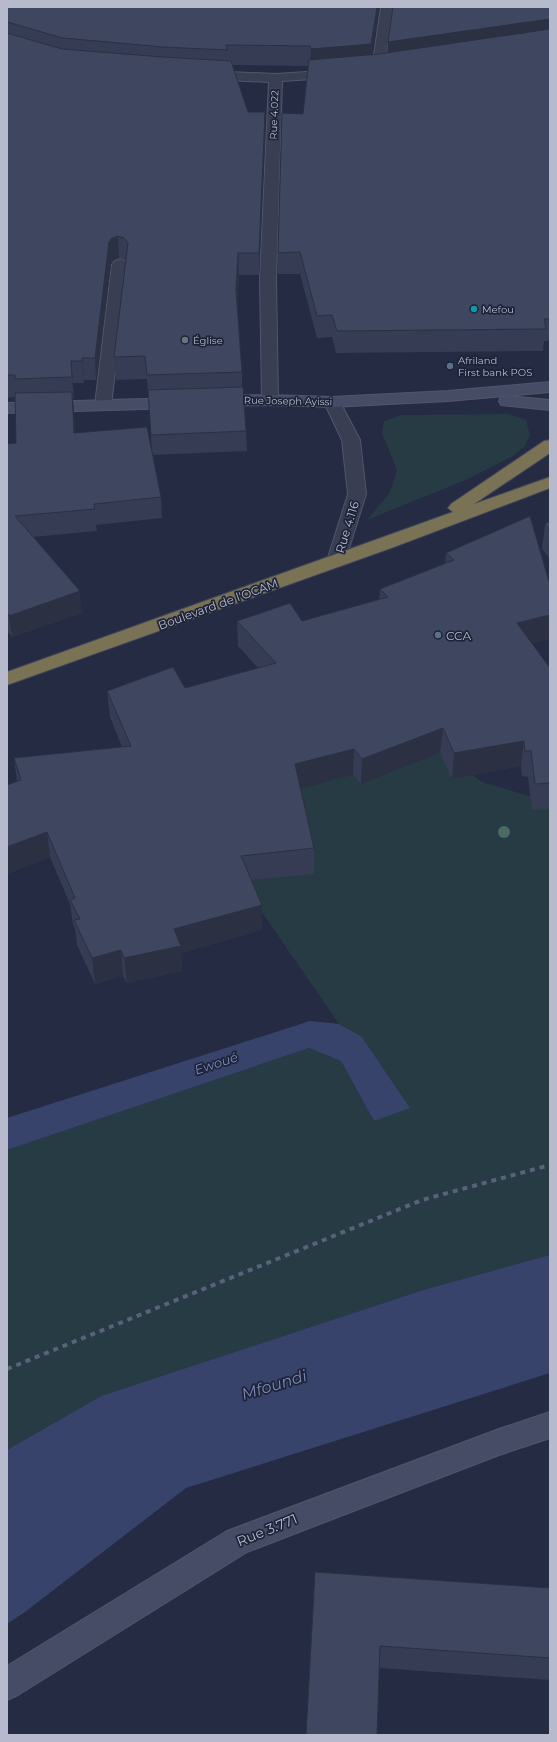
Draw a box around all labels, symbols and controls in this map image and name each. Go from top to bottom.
street label: Rue 4.022 [267,90,281,140]
place label: Mefou [482,303,514,316]
marker: Mefou [469,304,479,314]
place label: Église [193,334,223,347]
marker: Église [180,335,190,345]
place label: Afriland First bank POS [458,354,532,379]
marker: Afriland First bank POS [445,361,455,371]
street label: Rue Joseph Ayissi [244,394,332,408]
street label: Rue 4.116 [332,499,362,555]
street label: Boulevard de l'OCAM [156,575,280,633]
place label: CCA [446,628,471,643]
marker: CCA [433,630,443,640]
water label: Ewoué [192,1048,240,1077]
water label: Mfoundi [239,1366,310,1404]
street label: Rue 3.771 [234,1510,300,1550]

